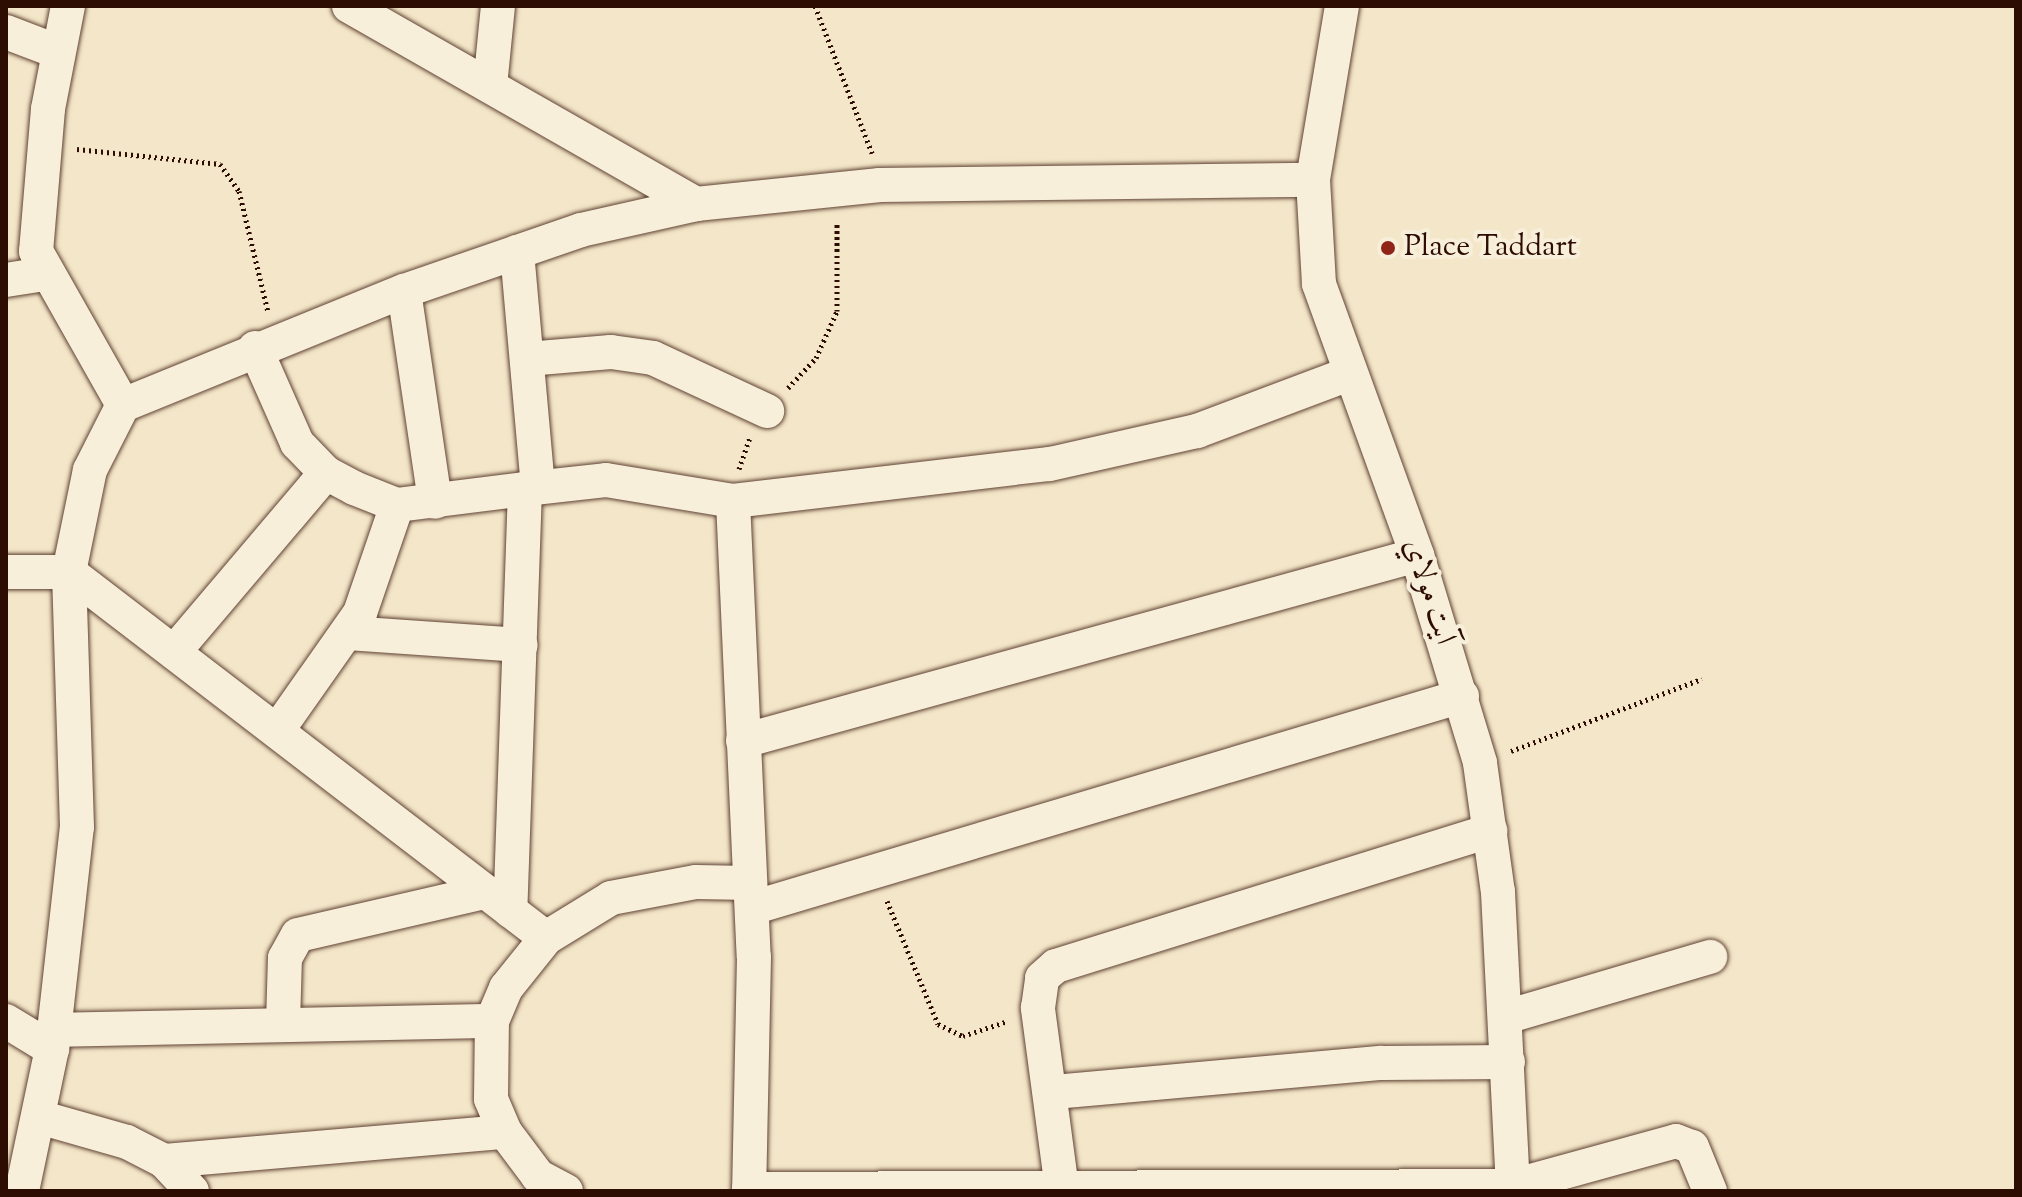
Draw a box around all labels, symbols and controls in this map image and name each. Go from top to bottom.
place label: Place Taddart [1404,230,1577,266]
marker: Place Taddart [1379,239,1397,257]
street label: آيت مولاي [1394,535,1462,649]

